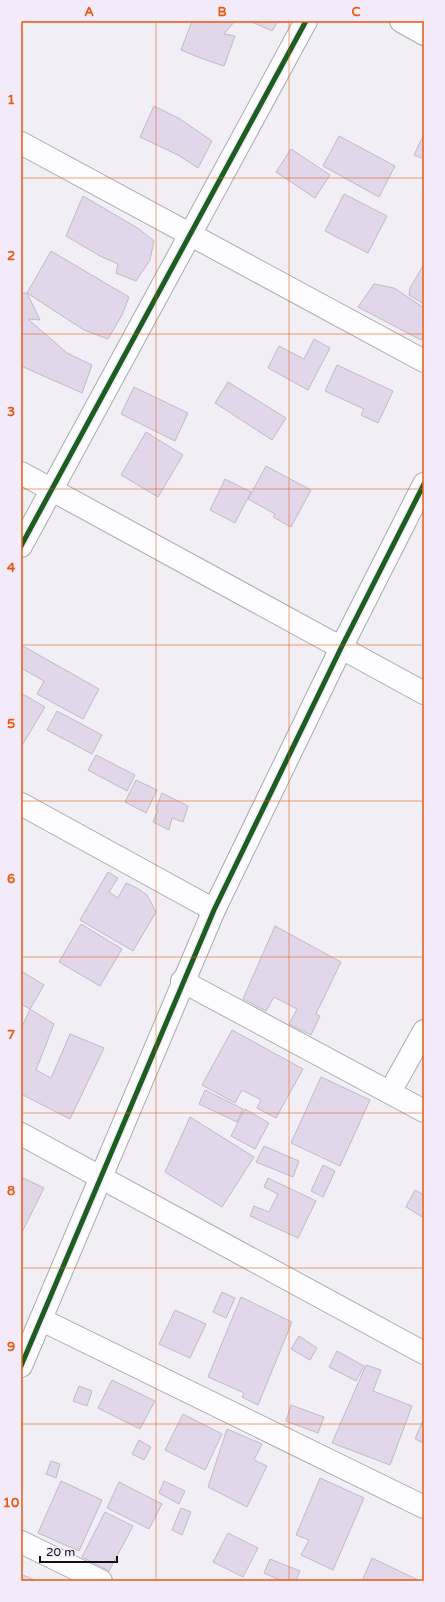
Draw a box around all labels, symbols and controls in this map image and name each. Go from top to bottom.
text: A [84,4,94,20]
text: B [217,4,227,20]
text: C [351,4,361,20]
text: 1 [7,92,15,108]
text: 2 [7,248,15,264]
text: 3 [7,404,15,420]
text: 4 [7,560,16,576]
text: 5 [7,716,15,732]
text: 6 [7,871,15,887]
text: 7 [7,1027,15,1043]
text: 8 [7,1183,15,1199]
text: 9 [7,1339,15,1355]
text: 10 [3,1495,19,1511]
scale bar [40,1538,117,1564]
text: 20 m [46,1545,75,1559]

